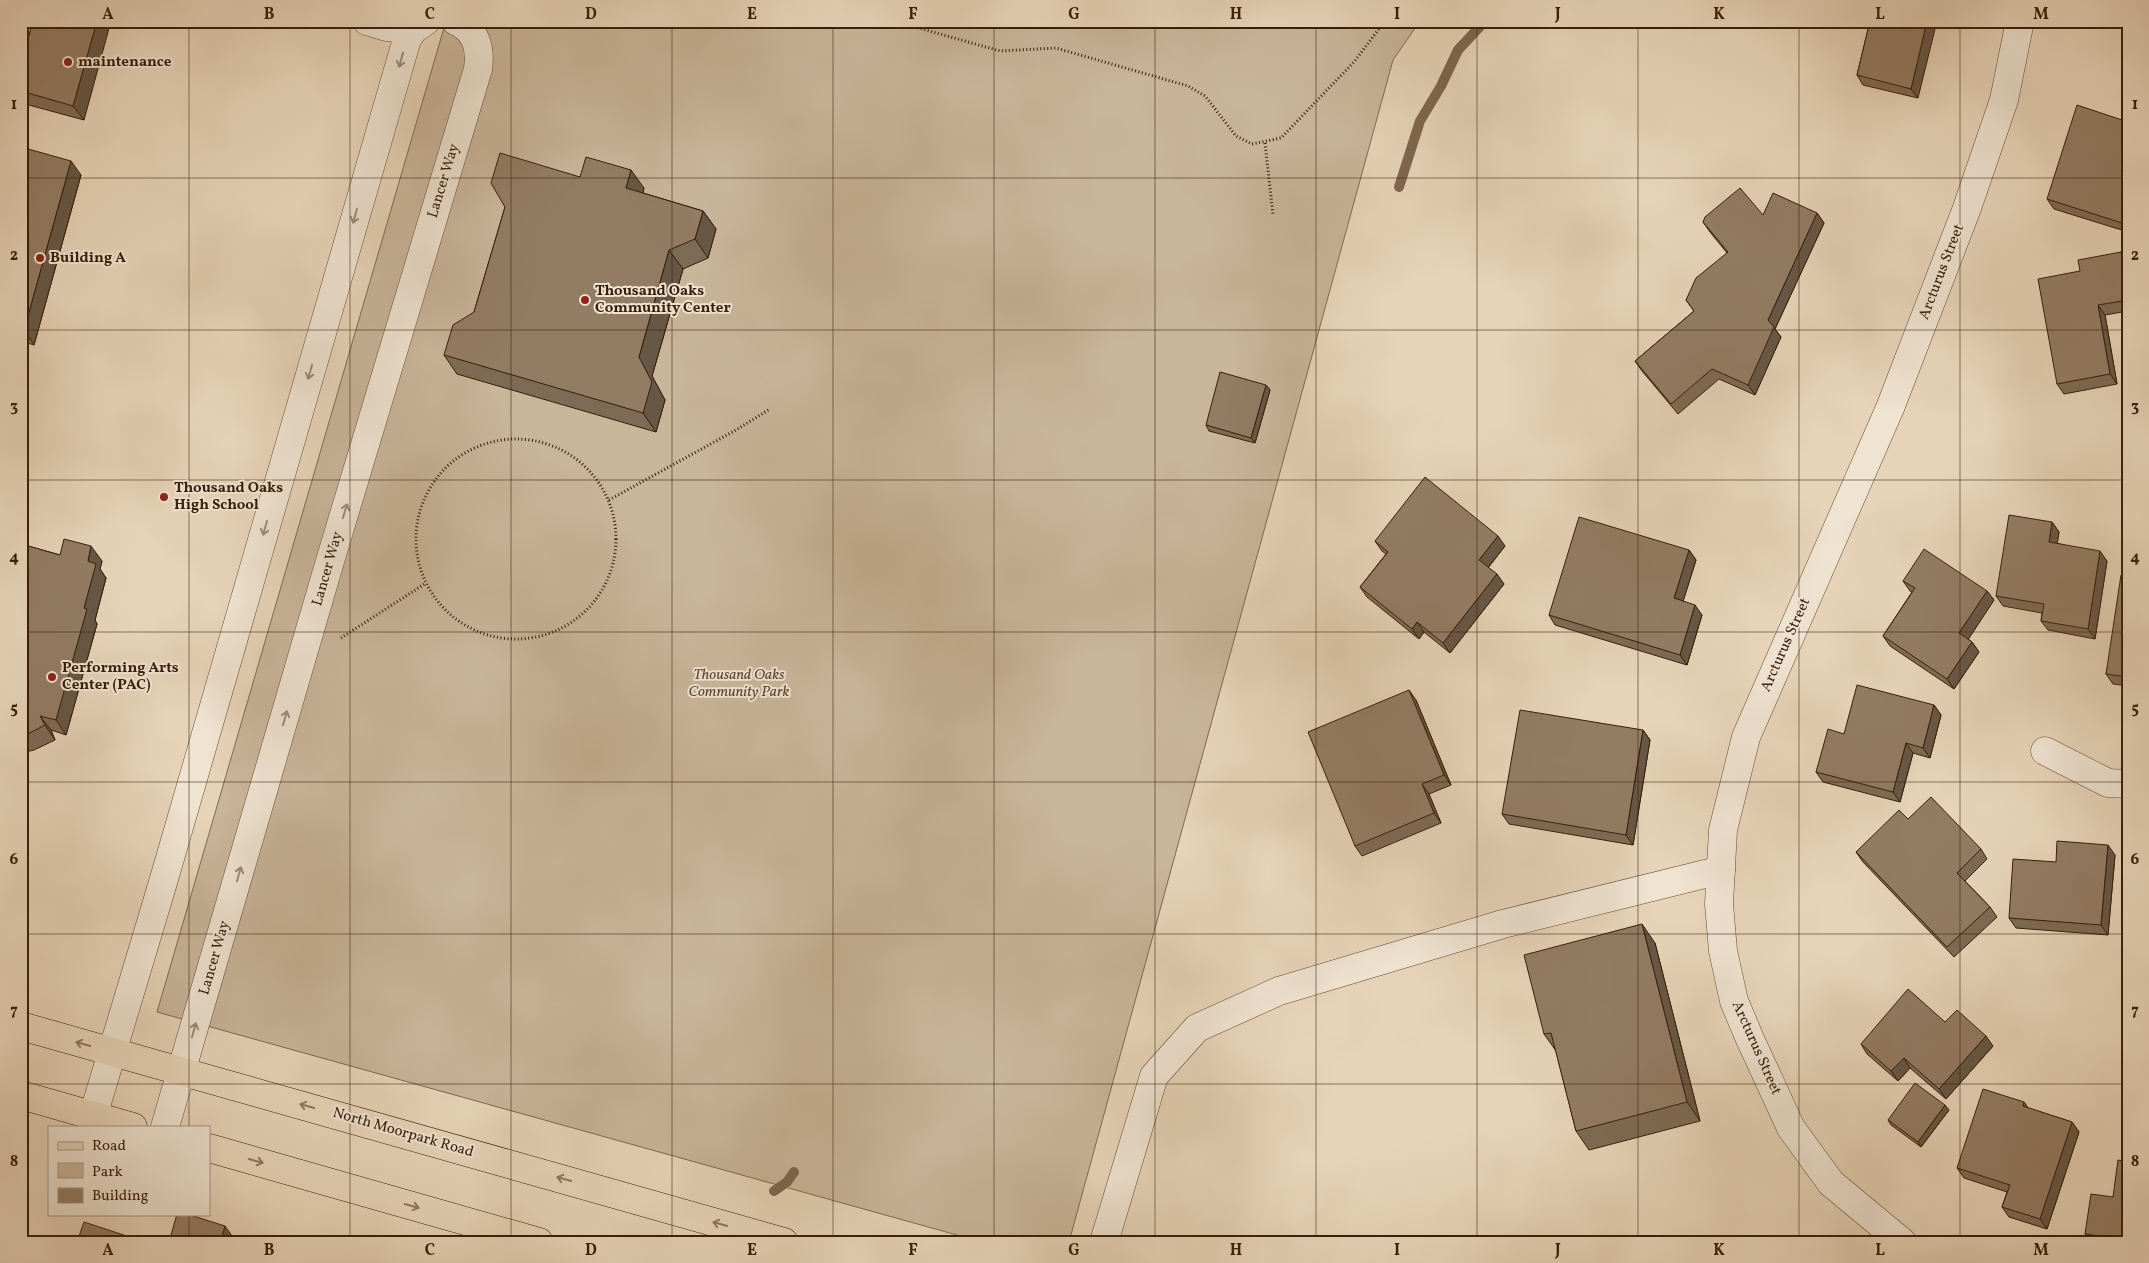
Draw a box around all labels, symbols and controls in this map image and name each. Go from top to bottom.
text: A [102,4,114,26]
text: B [264,4,275,26]
text: C [425,4,435,26]
text: D [585,4,597,26]
text: E [747,4,757,26]
text: F [908,4,918,26]
text: G [1068,4,1080,26]
text: H [1230,4,1242,26]
text: I [1394,4,1400,26]
text: J [1554,4,1561,26]
text: K [1713,4,1725,26]
text: L [1875,4,1885,26]
text: M [2033,4,2049,26]
place label: maintenance [78,52,172,73]
one-way arrow [395,52,405,68]
marker: maintenance [62,56,74,68]
text: 1 [11,94,17,116]
text: 1 [2132,94,2138,116]
street label: Lancer Way [423,141,465,221]
one-way arrow [350,208,360,224]
street label: Arcturus Street [1914,221,1970,323]
text: 2 [10,245,18,267]
text: 2 [2131,245,2139,267]
place label: Building A [50,248,126,269]
marker: Building A [34,252,46,264]
place label: Thousand Oaks Community Center [595,281,731,319]
marker: Thousand Oaks Community Center [579,294,591,306]
one-way arrow [305,364,315,380]
text: 3 [10,396,18,418]
text: 3 [2131,396,2139,418]
place label: Thousand Oaks High School [174,478,283,516]
marker: Thousand Oaks High School [158,491,170,503]
one-way arrow [341,504,351,520]
one-way arrow [259,520,269,536]
street label: Lancer Way [307,529,349,609]
text: 4 [9,547,19,569]
text: 4 [2130,547,2140,569]
street label: Arcturus Street [1756,595,1816,695]
place label: Performing Arts Center (PAC) [62,658,179,696]
park label: Thousand Oaks Community Park [688,665,790,703]
marker: Performing Arts Center (PAC) [46,671,58,683]
text: 5 [10,698,18,720]
text: 5 [2131,698,2139,720]
one-way arrow [280,710,290,726]
text: 6 [10,849,19,871]
text: 6 [2131,849,2140,871]
one-way arrow [235,866,245,882]
street label: Lancer Way [194,918,236,998]
street label: Arcturus Street [1726,998,1786,1098]
text: 7 [10,1000,18,1022]
text: 7 [2131,1000,2139,1022]
one-way arrow [189,1022,199,1038]
one-way arrow [75,1038,91,1048]
one-way arrow [299,1101,315,1110]
street label: North Moorpark Road [330,1103,476,1163]
legend [48,1126,210,1216]
text: Road [92,1136,126,1157]
text: 8 [10,1151,18,1173]
text: 8 [2131,1151,2139,1173]
one-way arrow [247,1157,263,1167]
text: Park [92,1162,123,1183]
one-way arrow [556,1174,572,1184]
text: Building [92,1186,149,1207]
one-way arrow [404,1201,420,1211]
one-way arrow [713,1218,729,1228]
text: A [102,1240,114,1262]
text: B [264,1240,275,1262]
text: C [425,1240,435,1262]
text: D [585,1240,597,1262]
text: E [747,1240,757,1262]
text: F [908,1240,918,1262]
text: G [1068,1240,1080,1262]
text: H [1230,1240,1242,1262]
text: I [1394,1240,1400,1262]
text: J [1554,1240,1561,1262]
text: K [1713,1240,1725,1262]
text: L [1875,1240,1885,1262]
text: M [2033,1240,2049,1262]

